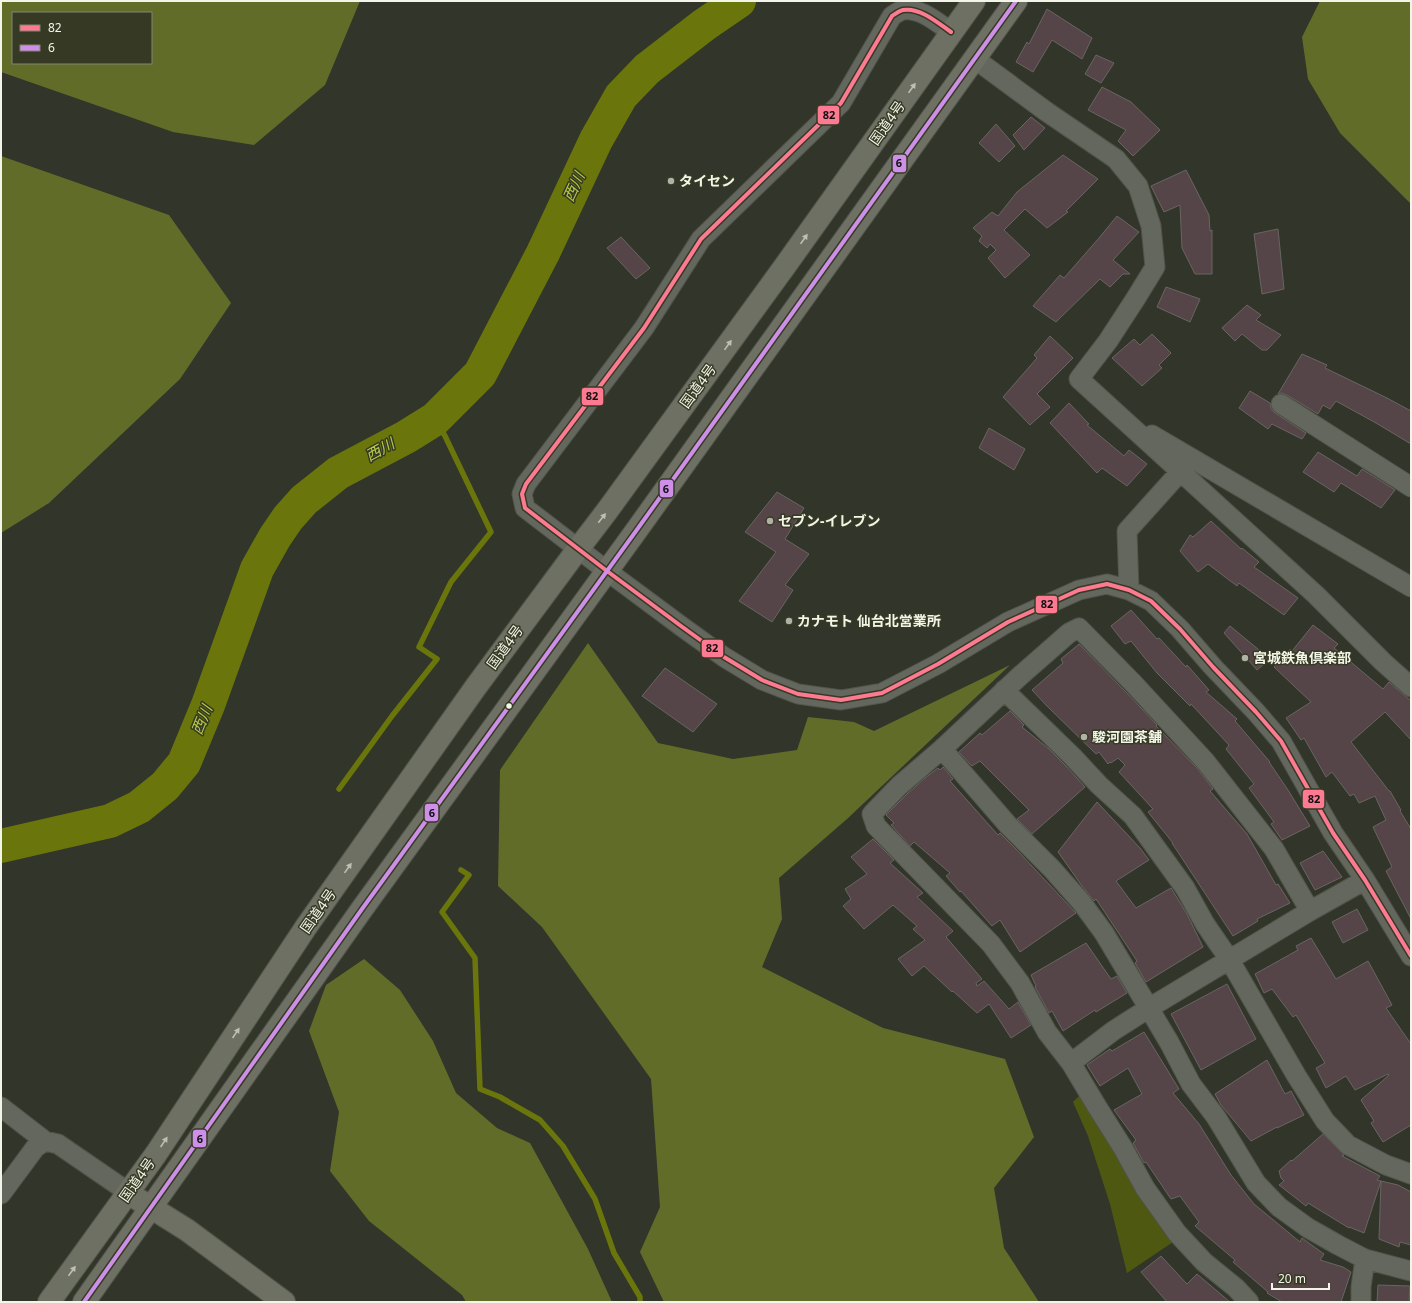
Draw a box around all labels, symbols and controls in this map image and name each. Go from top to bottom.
legend [12,12,152,64]
text: 82 [48,19,62,36]
text: 6 [48,39,55,56]
one-way arrow [908,83,916,93]
street label: 国道4号 [864,97,909,149]
line badge: 82 [817,105,840,125]
text: 82 [823,107,835,122]
line badge: 6 [892,154,907,173]
text: 6 [896,155,902,170]
water label: 西川 [558,167,589,204]
place label: タイセン [679,171,735,190]
marker: タイセン [666,176,676,186]
one-way arrow [800,234,808,245]
one-way arrow [724,340,732,350]
street label: 国道4号 [675,360,720,412]
line badge: 82 [581,387,604,406]
text: 82 [586,388,598,403]
water label: 西川 [362,432,399,465]
line badge: 6 [659,479,674,498]
text: 6 [663,481,669,496]
place label: セブン-イレブン [778,511,880,530]
one-way arrow [597,512,606,523]
marker: セブン-イレブン [765,516,775,526]
line badge: 82 [1035,595,1058,614]
text: 82 [1041,596,1053,611]
place label: カナモト 仙台北営業所 [797,611,941,630]
marker: カナモト 仙台北営業所 [784,616,794,626]
street label: 国道4号 [482,621,527,673]
line badge: 82 [701,639,724,658]
text: 82 [706,640,718,655]
place label: 宮城鉄魚倶楽部 [1253,648,1351,667]
marker: 宮城鉄魚倶楽部 [1240,653,1250,663]
water label: 西川 [186,700,217,737]
unlabelled marker [504,701,514,711]
place label: 駿河園茶舗 [1092,727,1162,746]
marker: 駿河園茶舗 [1079,732,1089,742]
line badge: 82 [1302,789,1325,809]
text: 82 [1308,791,1320,806]
line badge: 6 [424,803,439,822]
text: 6 [429,805,435,820]
one-way arrow [344,863,352,873]
street label: 国道4号 [295,885,340,937]
one-way arrow [232,1028,239,1039]
line badge: 6 [192,1129,207,1148]
text: 6 [197,1131,203,1146]
one-way arrow [160,1136,167,1147]
street label: 国道4号 [114,1154,159,1206]
one-way arrow [68,1265,76,1276]
scale bar [1272,1265,1329,1291]
text: 20 m [1278,1270,1306,1287]

